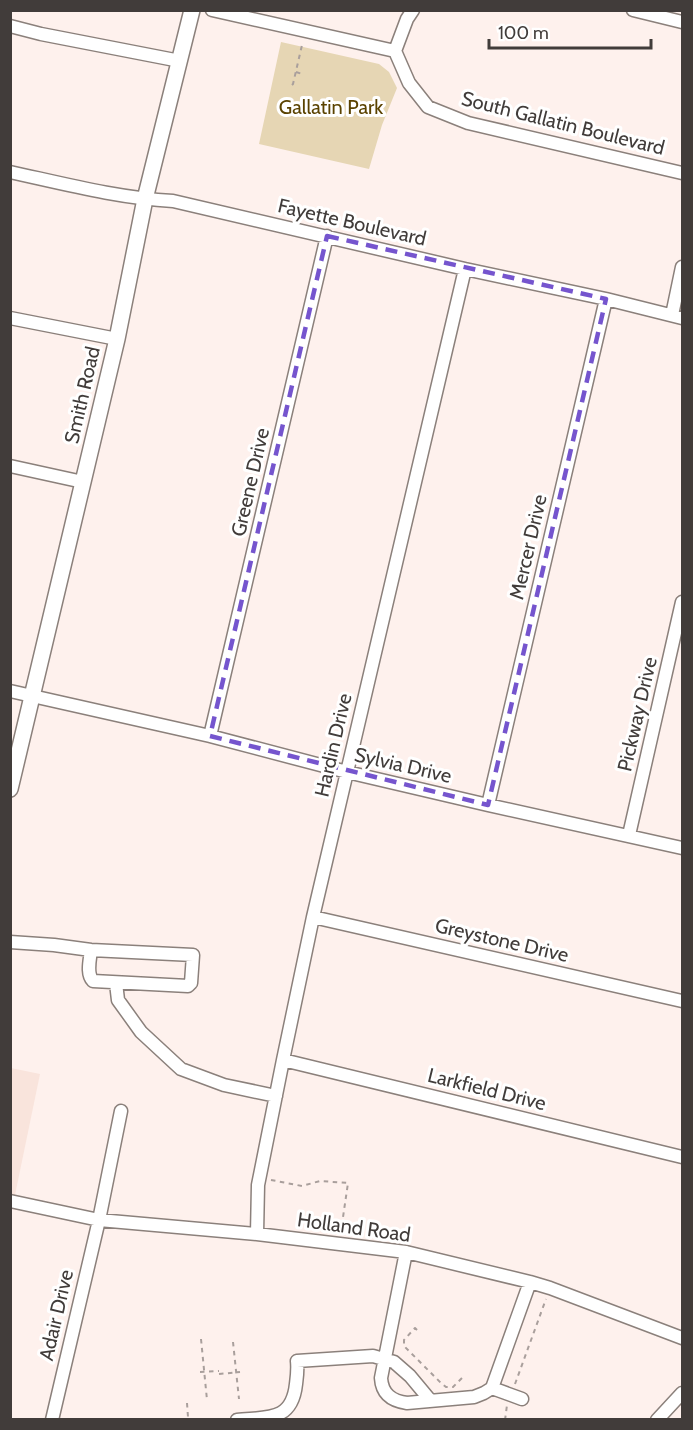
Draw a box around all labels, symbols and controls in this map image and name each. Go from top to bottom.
scale bar [489,12,651,50]
text: 100 m [498,22,549,44]
street label: South Gallatin Boulevard [459,86,667,160]
park label: Gallatin Park [279,95,383,119]
street label: Fayette Boulevard [275,193,429,251]
street label: Smith Road [59,344,105,446]
street label: Greene Drive [226,425,274,539]
street label: Mercer Drive [504,492,552,602]
street label: Pickway Drive [612,654,662,774]
street label: Hardin Drive [309,691,357,799]
street label: Sylvia Drive [352,742,454,788]
street label: Greystone Drive [433,913,571,967]
street label: Larkfield Drive [425,1063,549,1115]
street label: Holland Road [296,1207,412,1247]
street label: Adair Drive [34,1267,78,1363]

